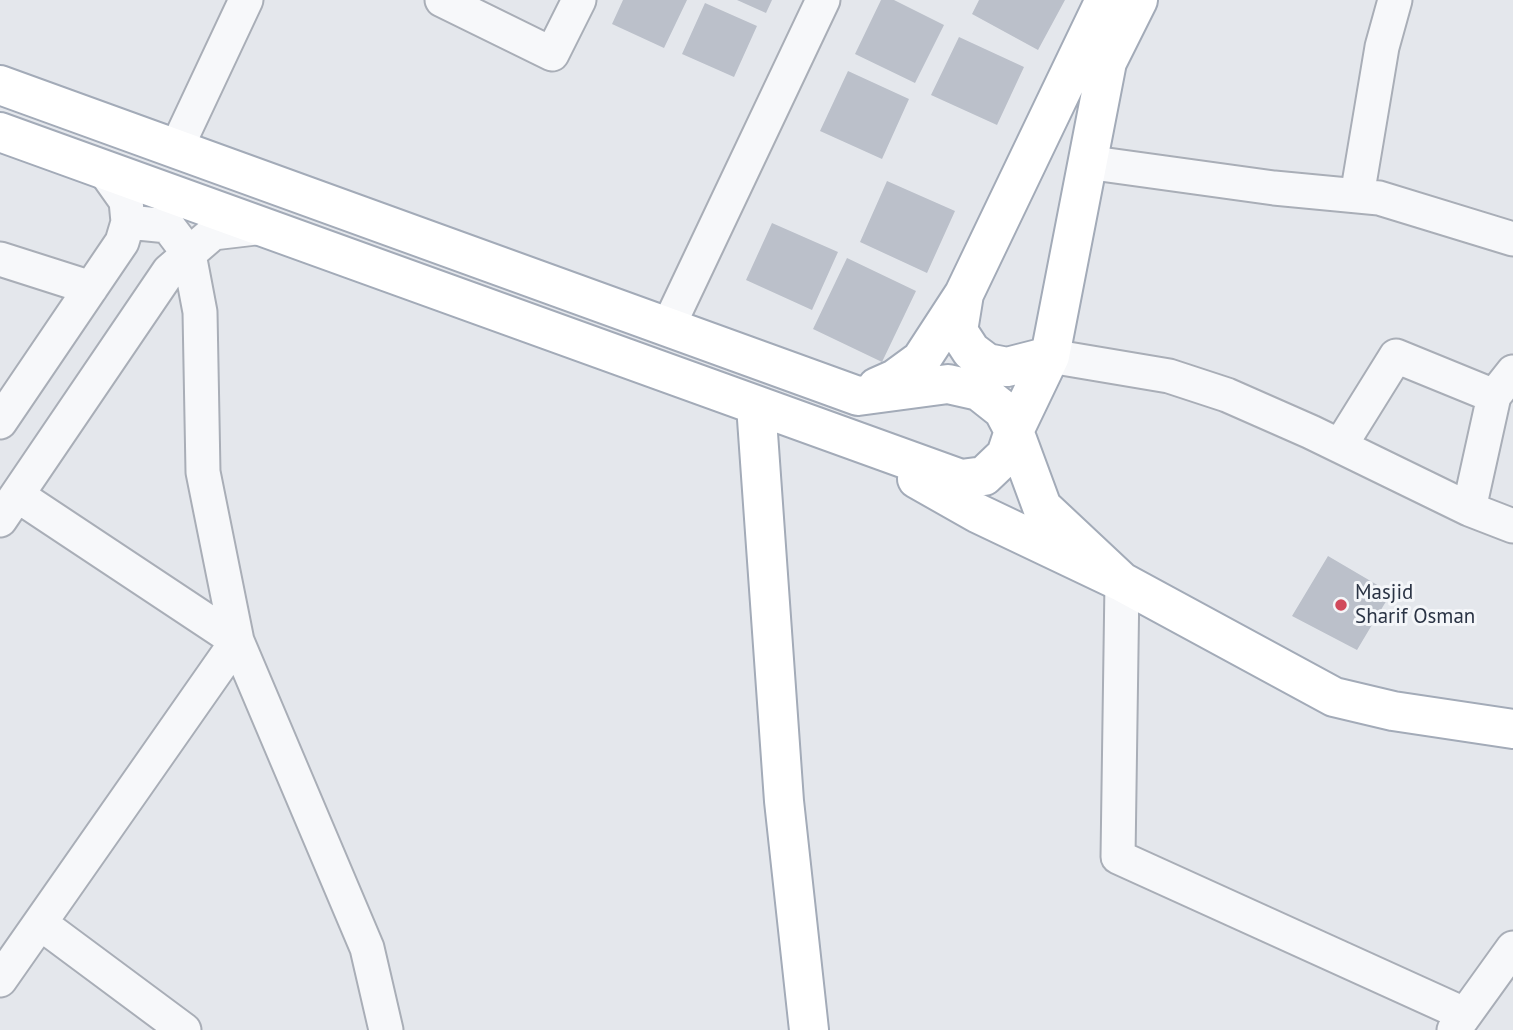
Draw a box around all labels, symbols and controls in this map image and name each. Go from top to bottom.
place label: Masjid Sharif Osman [1355,580,1475,630]
marker: Masjid Sharif Osman [1333,597,1349,613]

